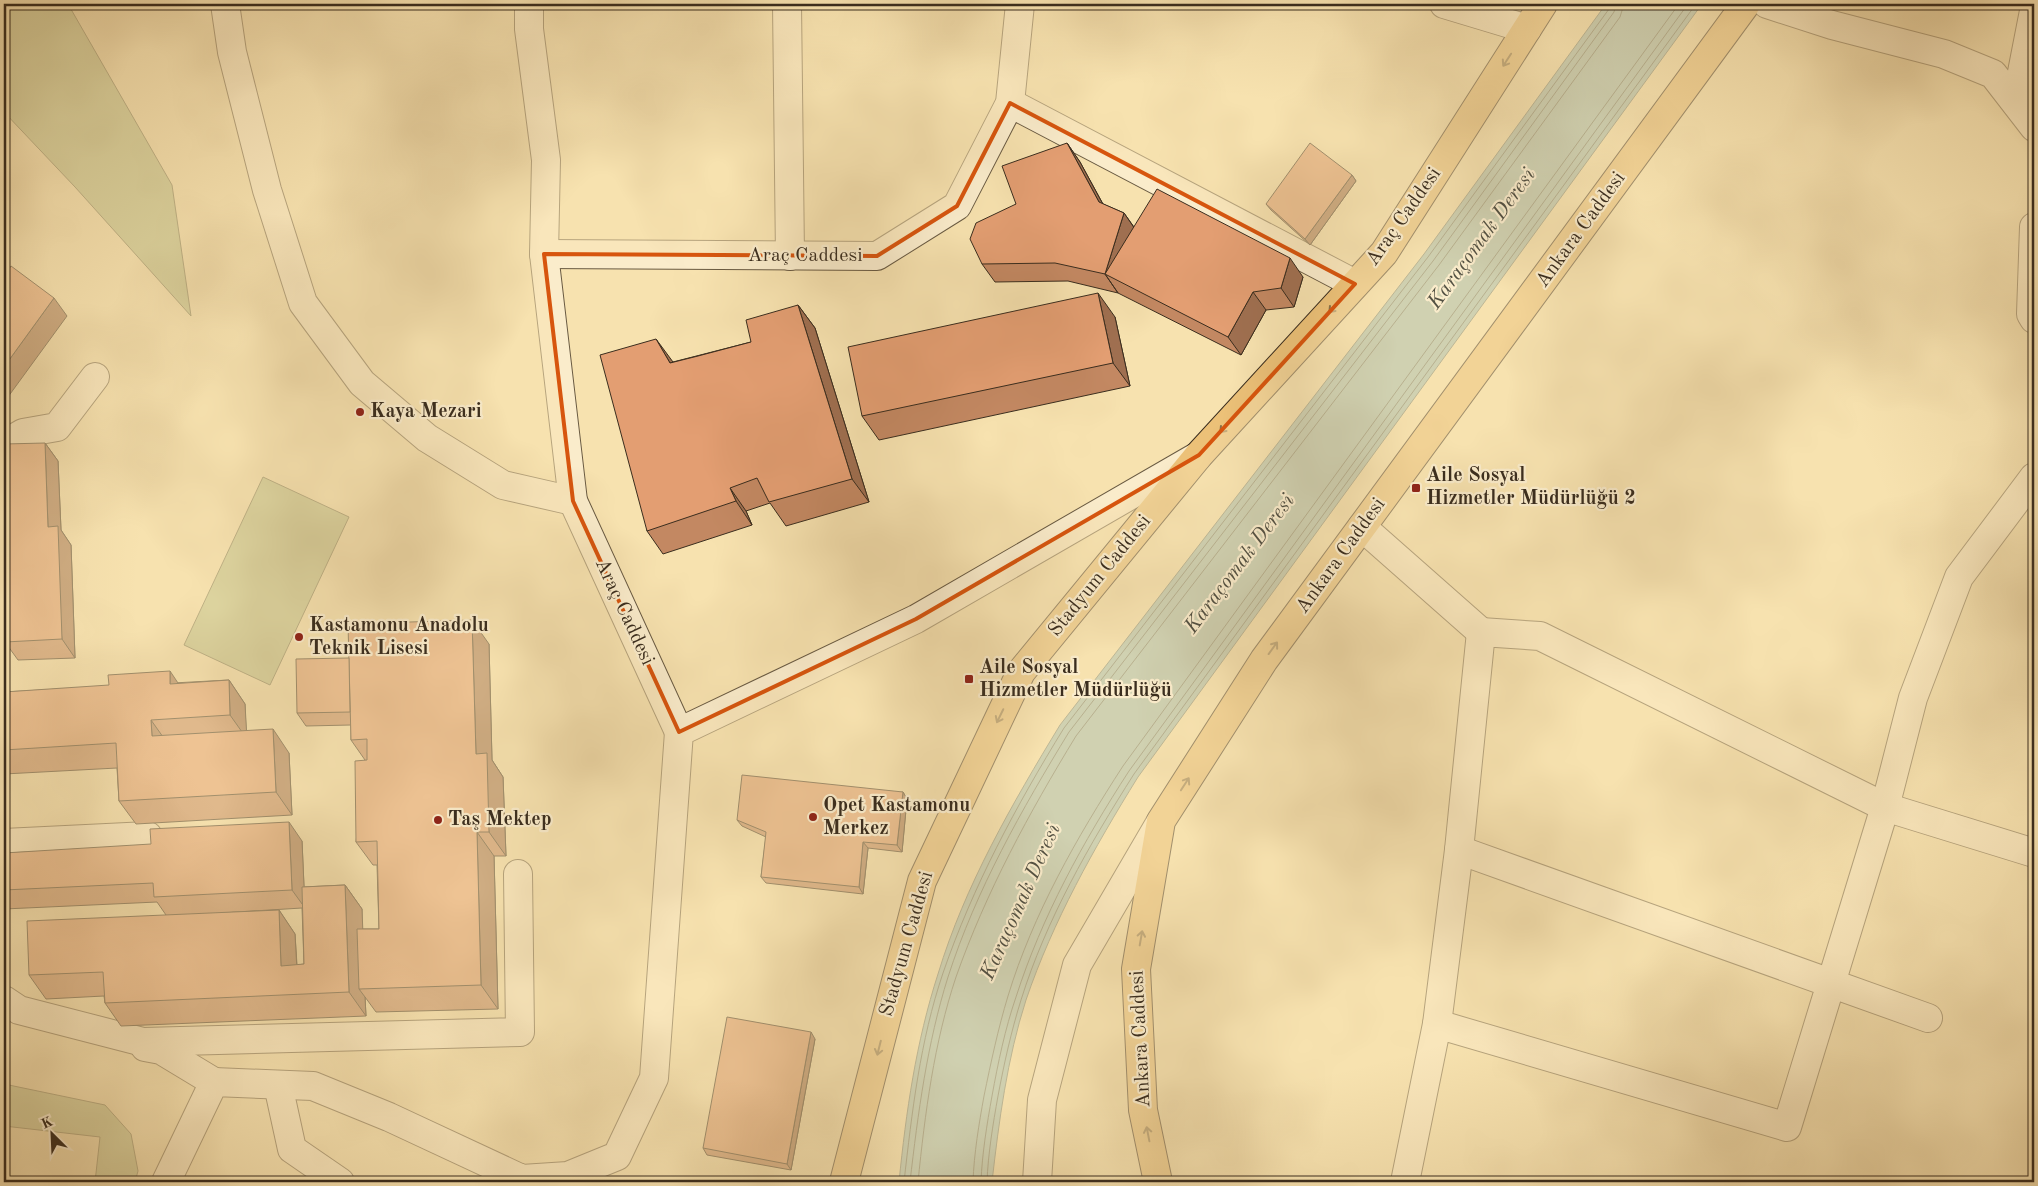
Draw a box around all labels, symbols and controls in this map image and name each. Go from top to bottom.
one-way arrow [1502,52,1512,66]
street label: Araç Caddesi [1363,164,1445,270]
water label: Karaçomak Deresi [1423,165,1540,314]
street label: Ankara Caddesi [1533,169,1629,291]
street label: Araç Caddesi [747,246,863,266]
one-way arrow [1328,300,1340,313]
place label: Kaya Mezari [370,402,482,422]
marker: Kaya Mezari [354,406,366,418]
one-way arrow [1219,420,1231,433]
place label: Aile Sosyal Hizmetler Müdürlüğü 2 [1426,466,1636,509]
marker: Aile Sosyal Hizmetler Müdürlüğü 2 [1410,482,1422,494]
water label: Karaçomak Deresi [1180,491,1299,638]
street label: Ankara Caddesi [1293,495,1389,617]
street label: Stadyum Caddesi [1045,511,1155,641]
street label: Araç Caddesi [591,556,657,668]
place label: Kastamonu Anadolu Teknik Lisesi [309,616,489,659]
marker: Kastamonu Anadolu Teknik Lisesi [293,631,305,643]
one-way arrow [1268,642,1279,655]
place label: Aile Sosyal Hizmetler Müdürlüğü [979,658,1172,701]
marker: Aile Sosyal Hizmetler Müdürlüğü [963,673,975,685]
one-way arrow [995,708,1005,723]
one-way arrow [1180,778,1190,792]
place label: Opet Kastamonu Merkez [823,796,970,839]
place label: Taş Mektep [448,810,552,830]
marker: Opet Kastamonu Merkez [807,811,819,823]
marker: Taş Mektep [432,814,444,826]
water label: Karaçomak Deresi [977,821,1065,984]
street label: Stadyum Caddesi [877,869,937,1019]
one-way arrow [1137,930,1147,946]
street label: Ankara Caddesi [1127,970,1155,1108]
one-way arrow [874,1039,883,1055]
north arrow [28,1108,78,1158]
text: K [39,1114,55,1132]
one-way arrow [1143,1127,1153,1143]

